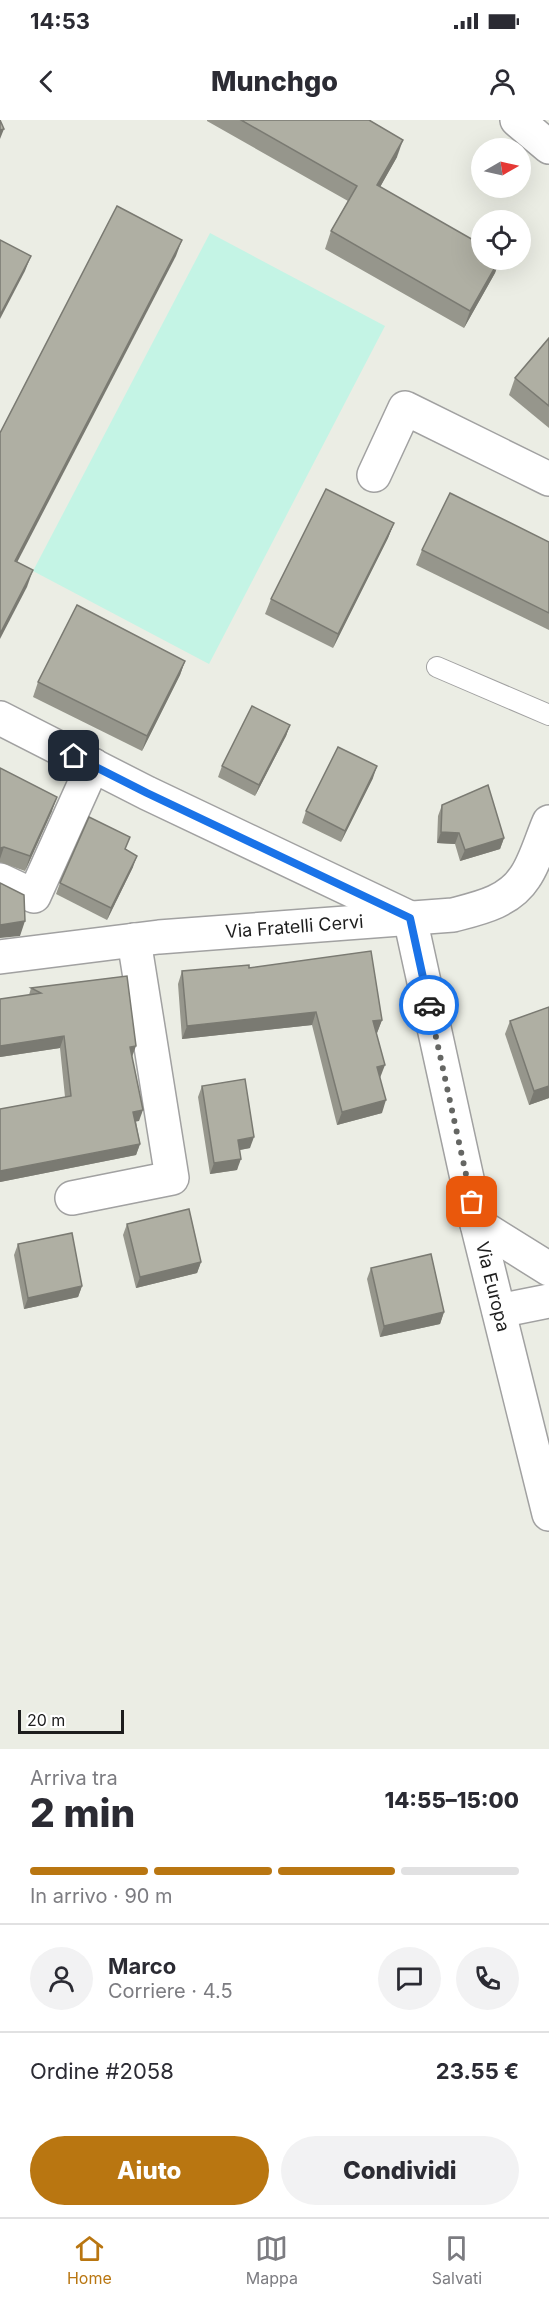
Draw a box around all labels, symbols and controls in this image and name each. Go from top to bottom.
text: 14:53 [30,8,90,34]
icon: back [30,65,63,98]
text: Munchgo [211,65,338,98]
icon: person [486,65,519,98]
north arrow [471,138,531,198]
map controls [471,138,531,270]
button: locate [471,210,531,270]
pin [48,730,99,781]
icon: home [57,739,90,772]
street label: Via Fratelli Cervi [224,911,364,942]
courier [399,975,459,1035]
icon: car [413,989,446,1022]
pin [446,1176,497,1227]
icon: bag [455,1185,488,1218]
street label: Via Europa [472,1239,514,1334]
scale bar [18,1707,124,1734]
text: 20 m [27,1710,65,1730]
text: Arriva tra [30,1766,118,1790]
text: 14:55–15:00 [384,1787,519,1813]
text: 2 min [30,1789,135,1836]
text: In arrivo · 90 m [30,1884,173,1908]
button: person [30,1947,93,2010]
button: chat [378,1947,441,2010]
button: phone [456,1947,519,2010]
text: Marco [108,1953,176,1979]
text: Corriere · 4.5 [108,1979,233,2003]
text: Ordine #2058 [30,2058,174,2084]
text: 23.55 € [436,2058,519,2084]
button: Aiuto [30,2136,269,2205]
button: Condividi [281,2136,519,2205]
tab: Home [67,2232,112,2288]
tab: Mappa [246,2232,298,2288]
tab: Salvati [432,2232,482,2288]

